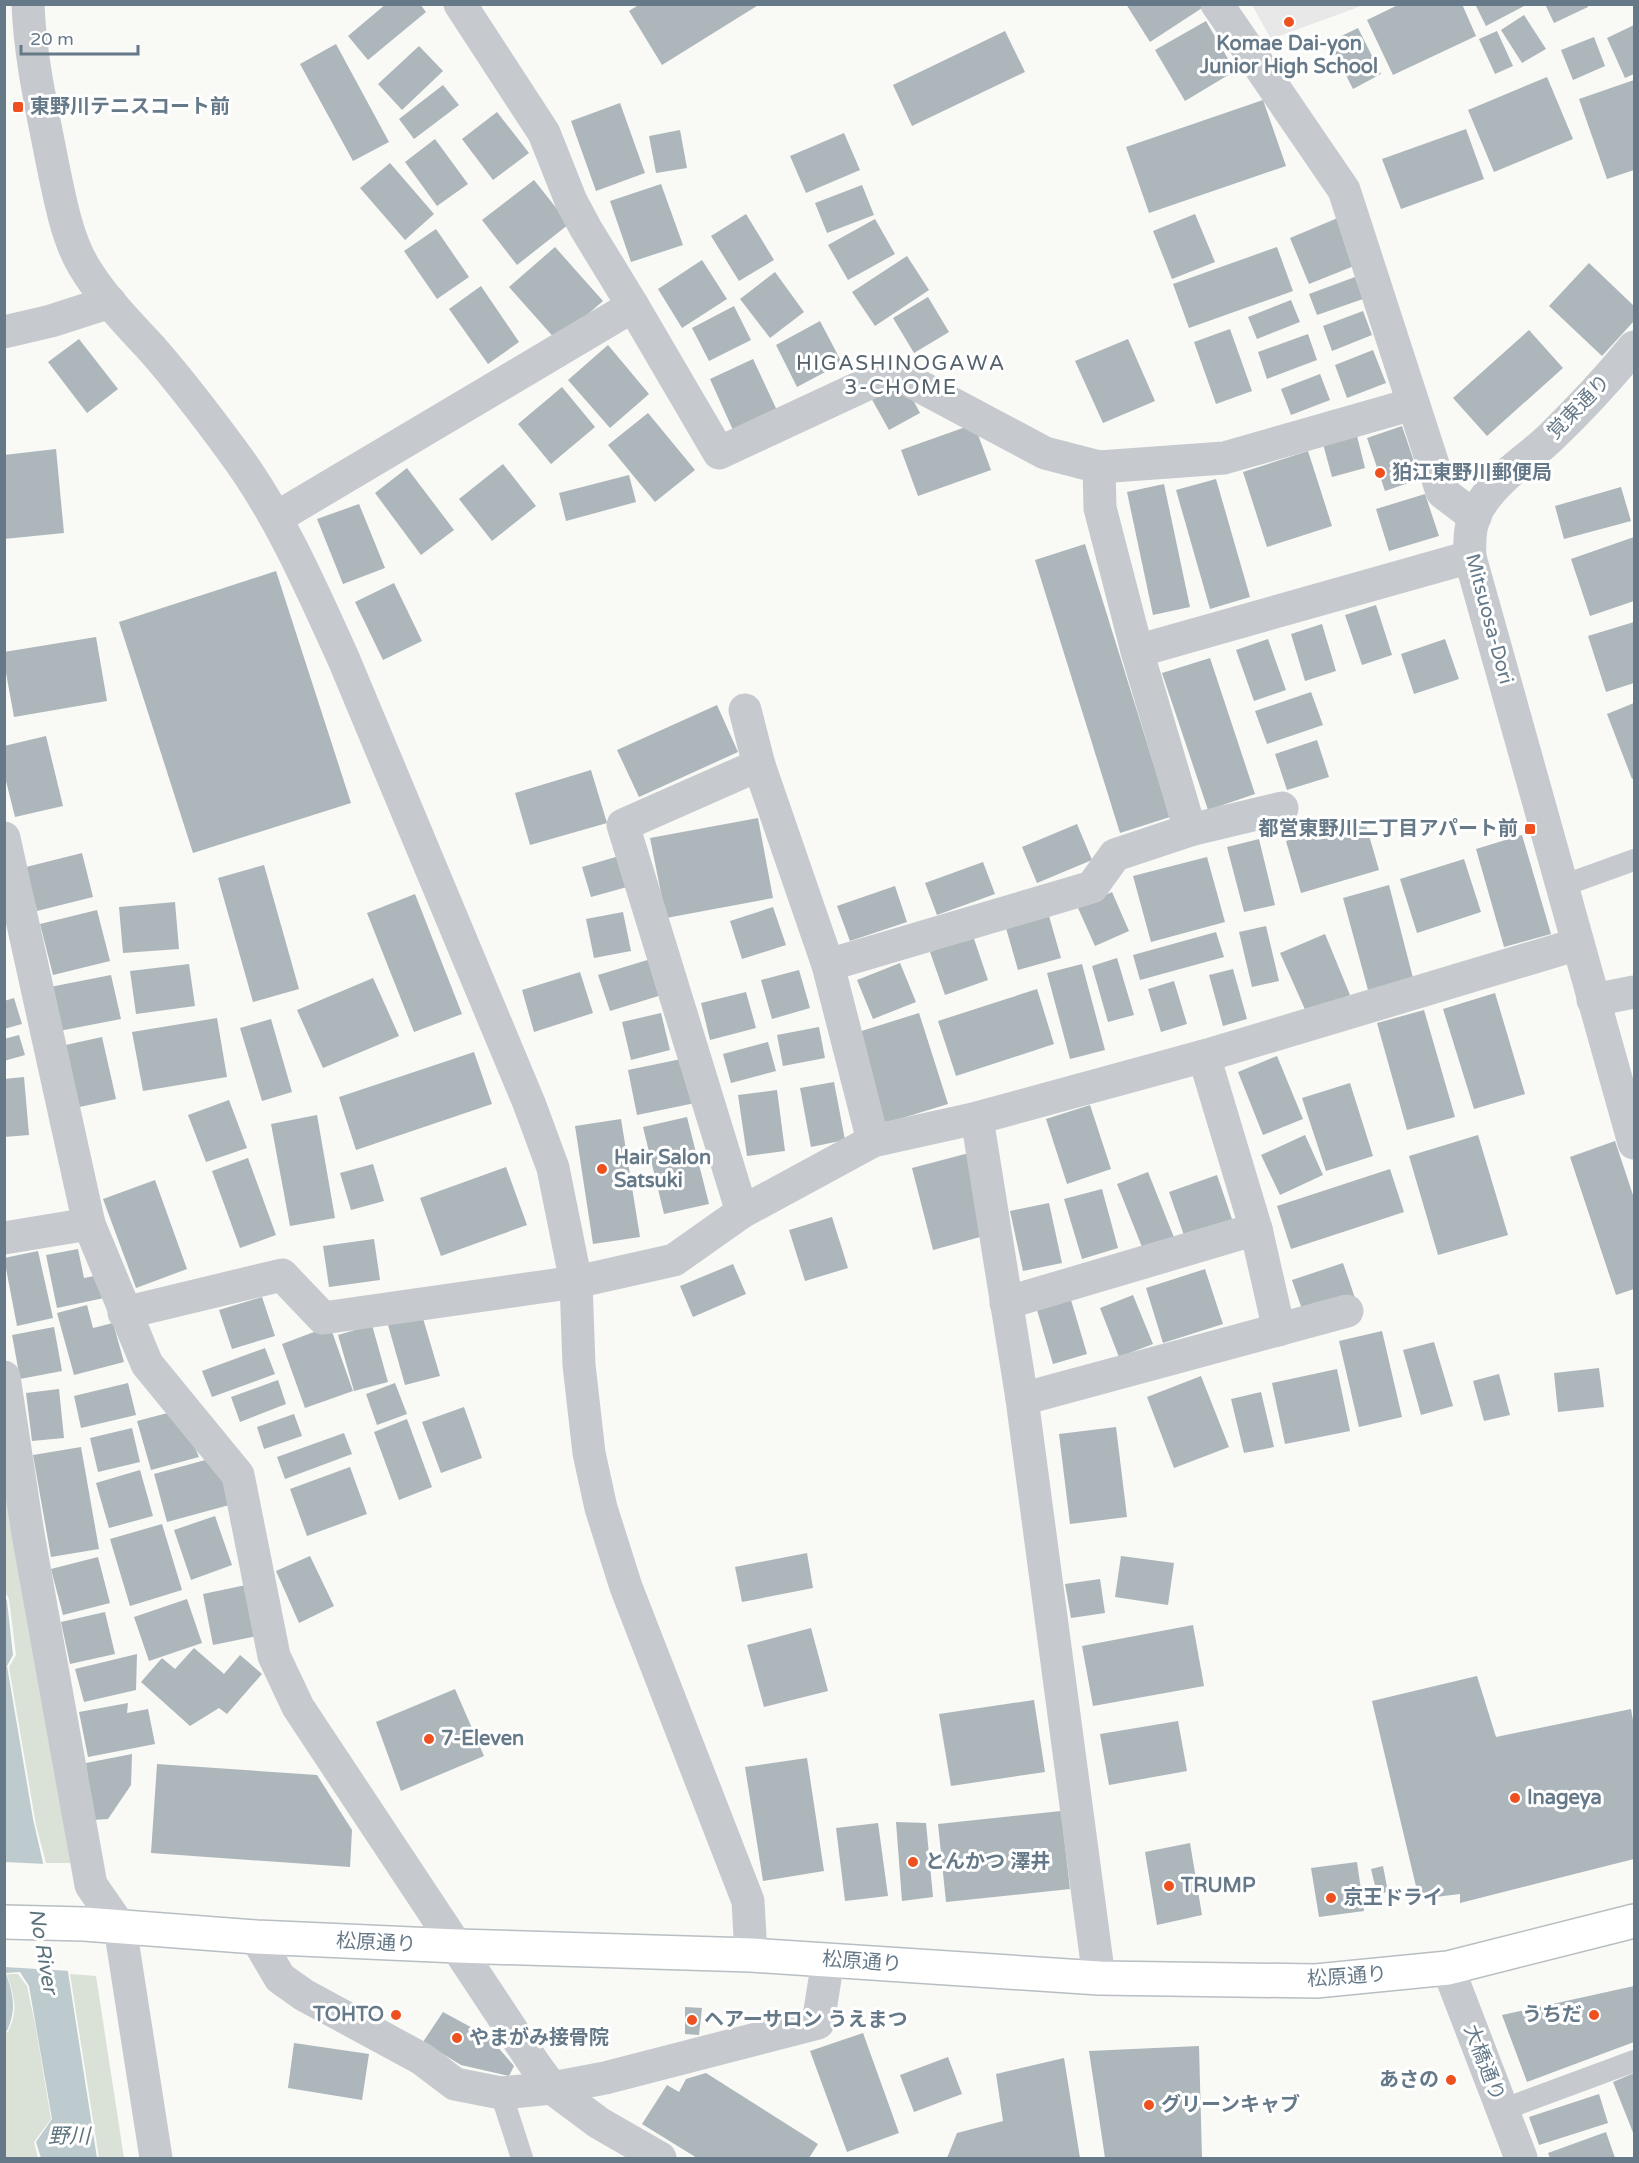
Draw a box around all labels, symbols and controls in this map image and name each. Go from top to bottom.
marker: Komae Dai-yon Junior High School [1282,15,1296,29]
scale bar [21,18,138,56]
text: 20 m [30,28,74,50]
place label: Komae Dai-yon Junior High School [1199,32,1378,79]
place label: 東野川テニスコート前 [30,95,230,119]
marker: 東野川テニスコート前 [11,100,25,114]
district label: HIGASHINOGAWA 3-CHOME [796,351,1006,400]
street label: 覚東通り [1543,370,1615,444]
place label: 狛江東野川郵便局 [1392,461,1552,485]
marker: 狛江東野川郵便局 [1373,466,1387,480]
street label: Mitsuosa-Dori [1460,551,1518,687]
place label: 都営東野川二丁目アパート前 [1258,817,1518,841]
marker: 都営東野川二丁目アパート前 [1523,822,1537,836]
place label: Hair Salon Satsuki [614,1146,711,1193]
marker: Hair Salon Satsuki [595,1162,609,1176]
place label: 7-Eleven [441,1727,524,1751]
marker: 7-Eleven [422,1732,436,1746]
place label: Inageya [1527,1786,1602,1810]
marker: Inageya [1508,1791,1522,1805]
place label: とんかつ 澤井 [925,1850,1050,1874]
marker: とんかつ 澤井 [906,1855,920,1869]
place label: TRUMP [1180,1874,1256,1898]
marker: TRUMP [1162,1879,1176,1893]
place label: 京王ドライ [1343,1886,1443,1910]
marker: 京王ドライ [1324,1891,1338,1905]
water label: No River [23,1907,63,1998]
street label: 松原通り [335,1929,417,1957]
street label: 松原通り [821,1947,903,1977]
street label: 松原通り [1306,1962,1388,1992]
place label: TOHTO [312,2003,384,2027]
place label: うちだ [1522,2003,1582,2027]
marker: TOHTO [389,2008,403,2022]
place label: ヘアーサロン うえまつ [704,2008,908,2032]
marker: うちだ [1587,2008,1601,2022]
marker: ヘアーサロン うえまつ [685,2013,699,2027]
street label: 大橋通り [1458,2021,1510,2105]
place label: やまがみ接骨院 [469,2026,609,2050]
marker: やまがみ接骨院 [450,2031,464,2045]
place label: あさの [1379,2068,1439,2092]
marker: あさの [1444,2073,1458,2087]
place label: グリーンキャブ [1161,2093,1300,2117]
marker: グリーンキャブ [1142,2098,1156,2112]
water label: 野川 [48,2124,92,2149]

